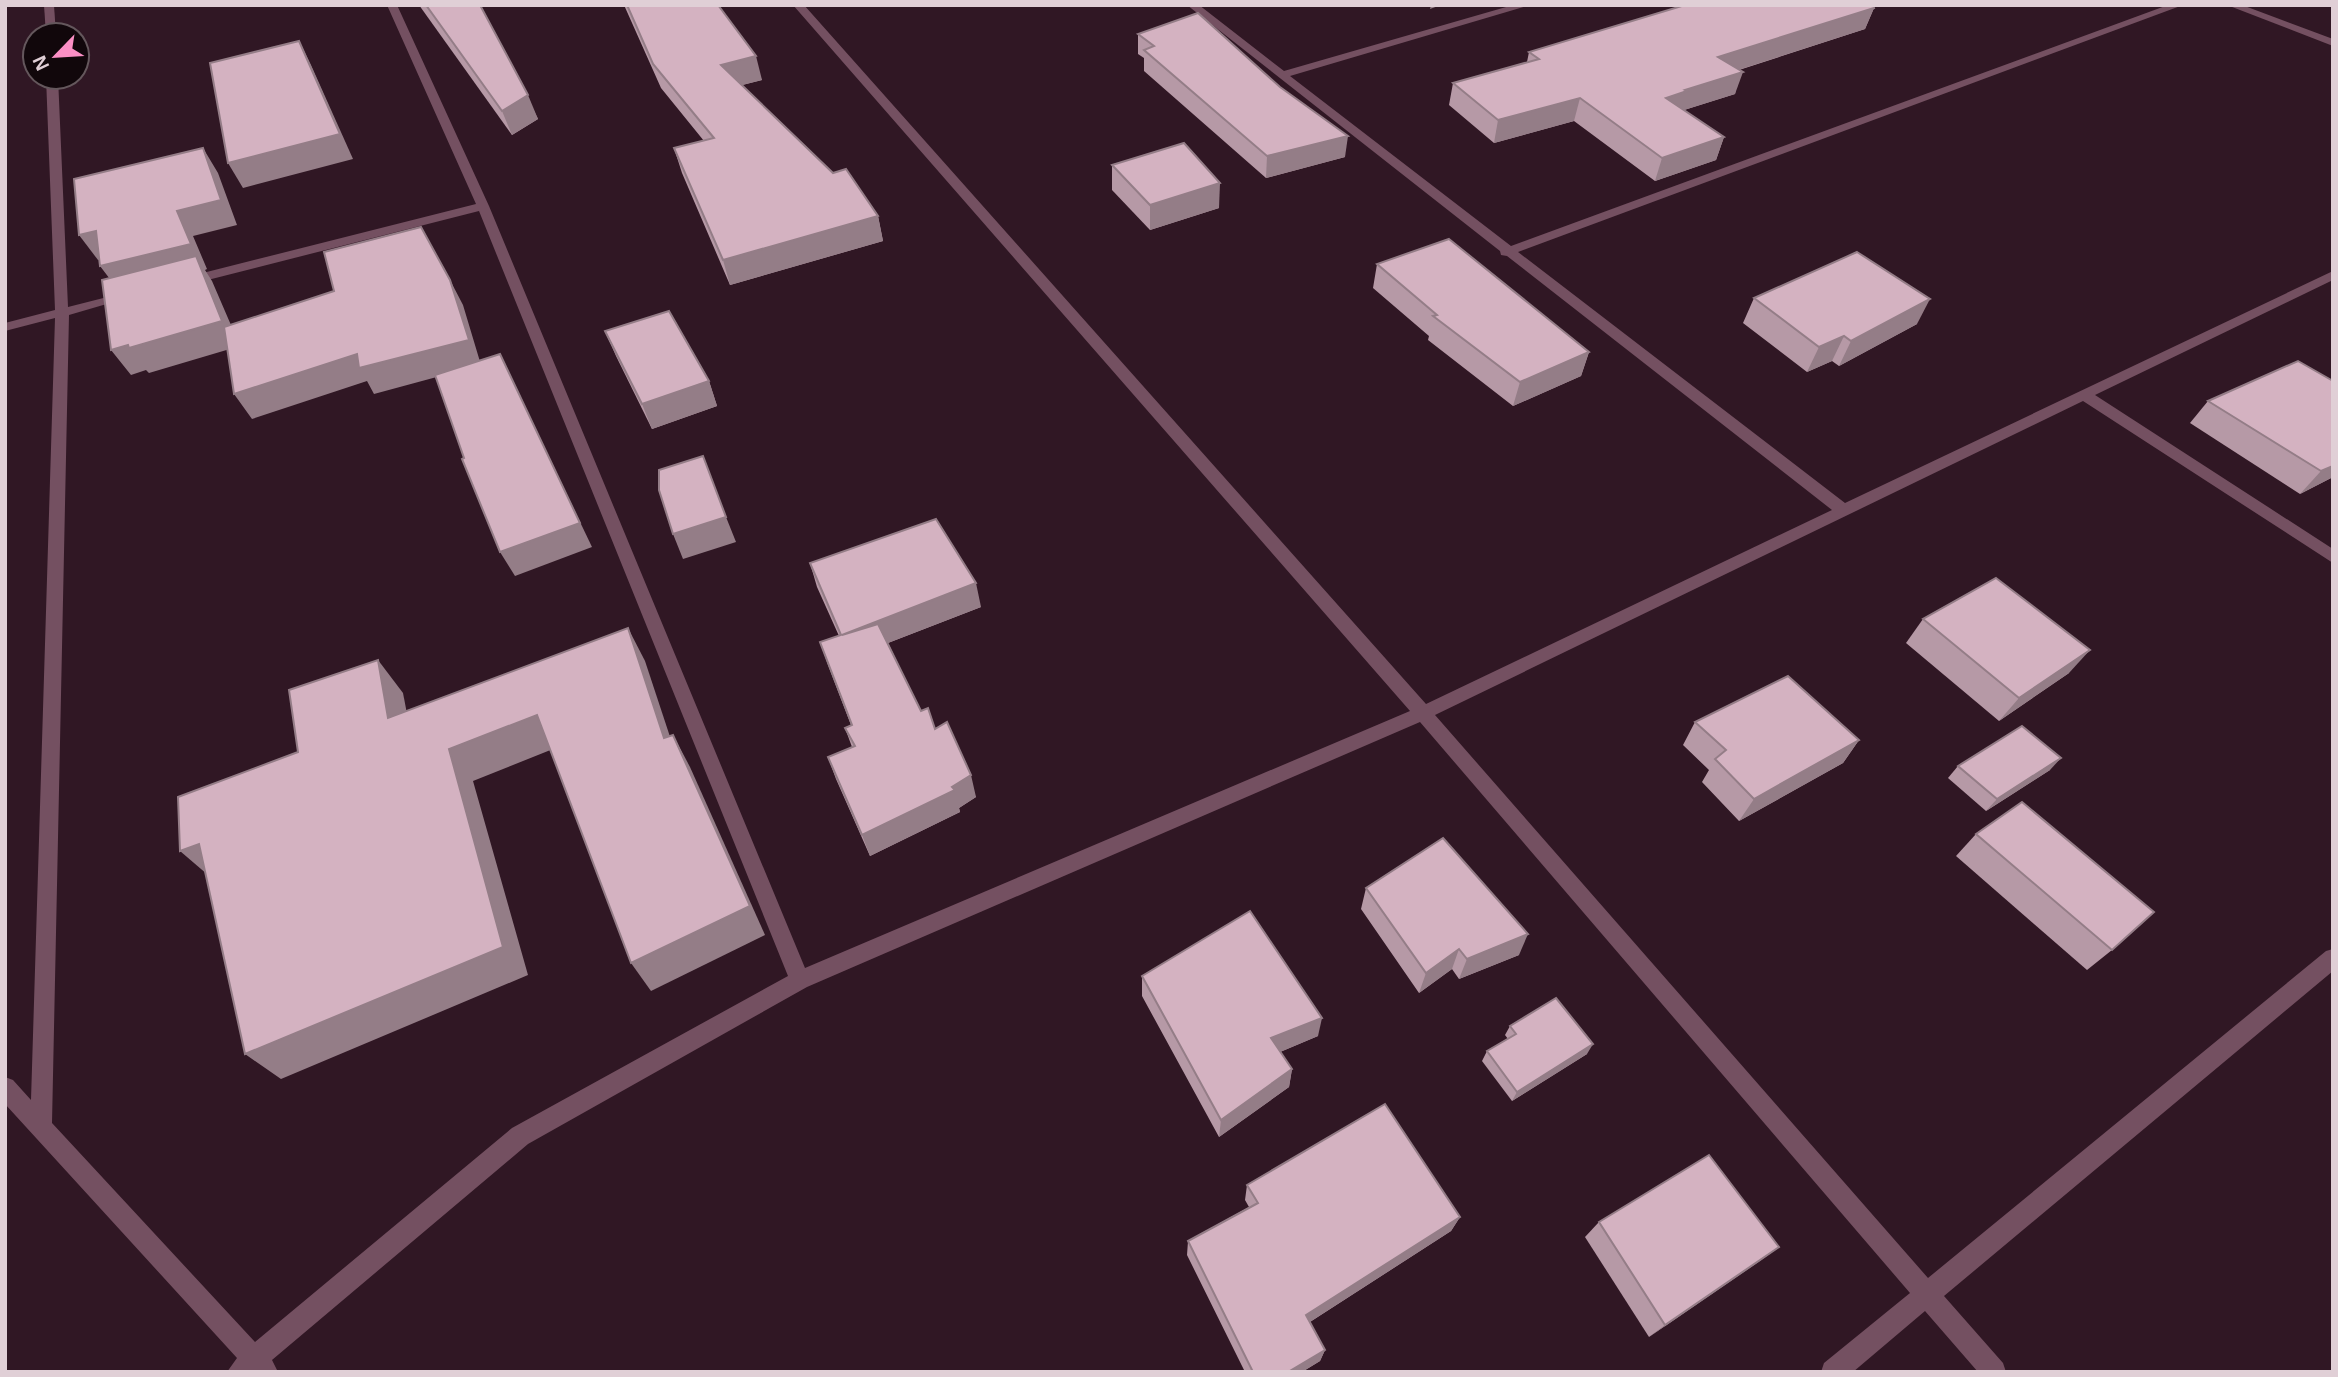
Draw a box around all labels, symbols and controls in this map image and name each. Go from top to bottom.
north arrow [21,21,91,91]
text: N [29,52,53,74]

